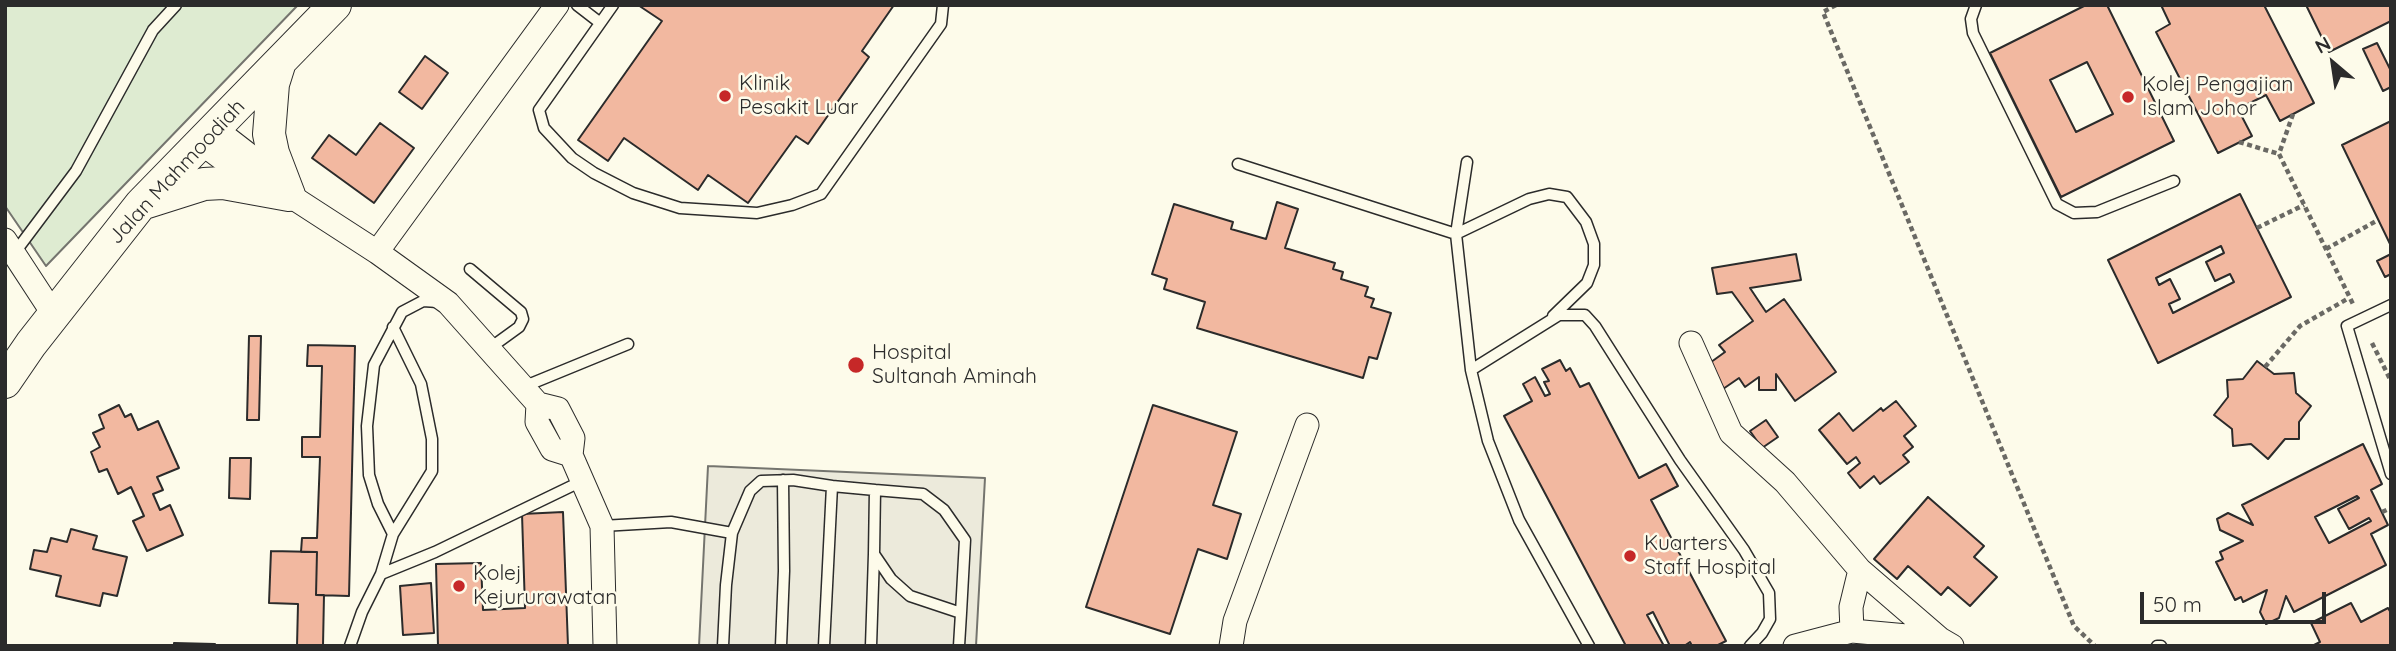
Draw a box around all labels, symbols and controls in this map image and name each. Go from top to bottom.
north arrow [2298,28,2368,98]
text: N [2311,31,2335,59]
place label: Klinik Pesakit Luar [739,71,858,121]
place label: Kolej Pengajian Islam Johor [2142,72,2293,122]
marker: Klinik Pesakit Luar [717,88,733,104]
marker: Kolej Pengajian Islam Johor [2120,89,2136,105]
street label: Jalan Mahmoodiah [103,94,251,250]
place label: Hospital Sultanah Aminah [872,340,1037,390]
marker: Hospital Sultanah Aminah [846,355,866,375]
place label: Kuarters Staff Hospital [1644,531,1776,581]
marker: Kuarters Staff Hospital [1622,548,1638,564]
place label: Kolej Kejururawatan [473,561,617,611]
marker: Kolej Kejururawatan [451,578,467,594]
scale bar [2144,578,2330,622]
text: 50 m [2153,591,2202,617]

